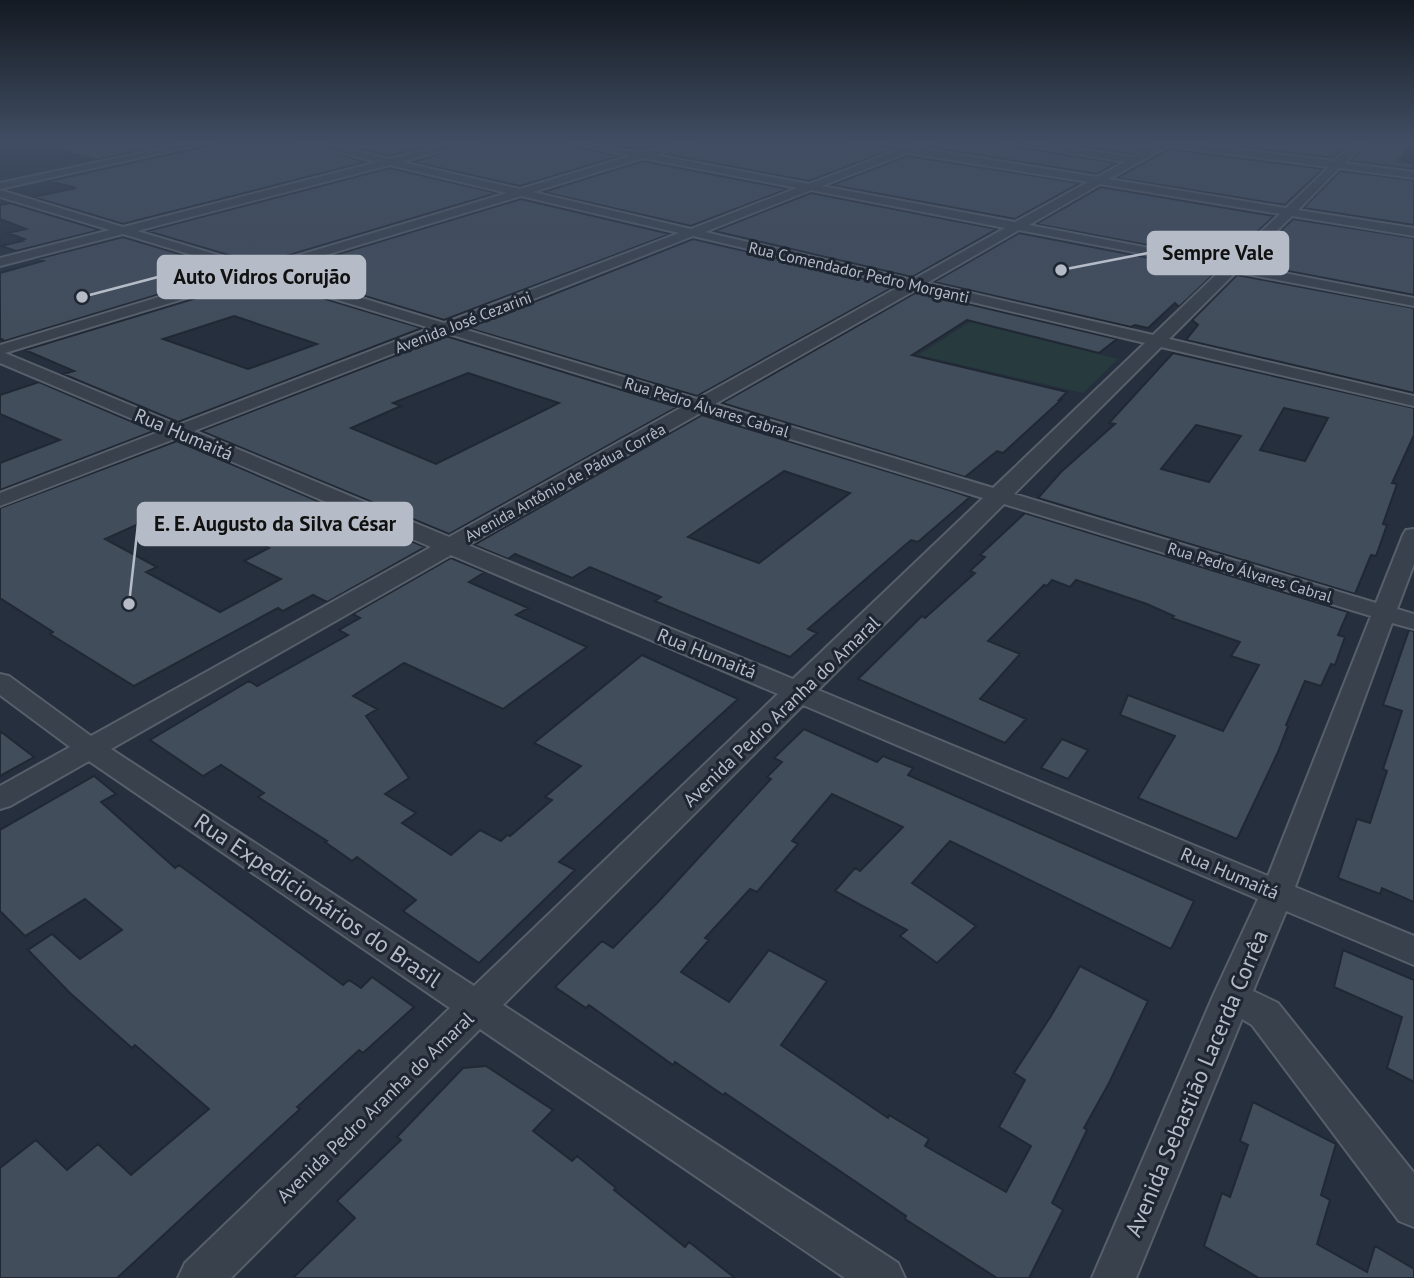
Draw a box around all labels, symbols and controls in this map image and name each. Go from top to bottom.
callout: Sempre Vale [1148,232,1288,274]
street label: Rua Comendador Pedro Morganti [747,237,971,307]
text: Sempre Vale [1162,239,1274,266]
callout: Auto Vidros Corujão [158,256,365,298]
text: Auto Vidros Corujão [173,263,351,290]
street label: Avenida José Cezarini [392,287,534,357]
street label: Rua Pedro Álvares Cabral [622,372,792,442]
street label: Rua Humaitá [131,403,237,465]
street label: Avenida Antônio de Pádua Corrêa [461,418,669,546]
callout: E. E. Augusto da Silva César [138,503,412,545]
text: E. E. Augusto da Silva César [154,510,397,537]
street label: Rua Pedro Álvares Cabral [1165,537,1335,607]
street label: Avenida Pedro Aranha do Amaral [677,610,885,812]
street label: Rua Humaitá [654,622,760,684]
street label: Rua Expedicionários do Brasil [189,807,447,994]
street label: Rua Humaitá [1177,842,1283,904]
street label: Avenida Sebastião Lacerda Corrêa [1118,925,1274,1241]
street label: Avenida Pedro Aranha do Amaral [271,1006,479,1208]

